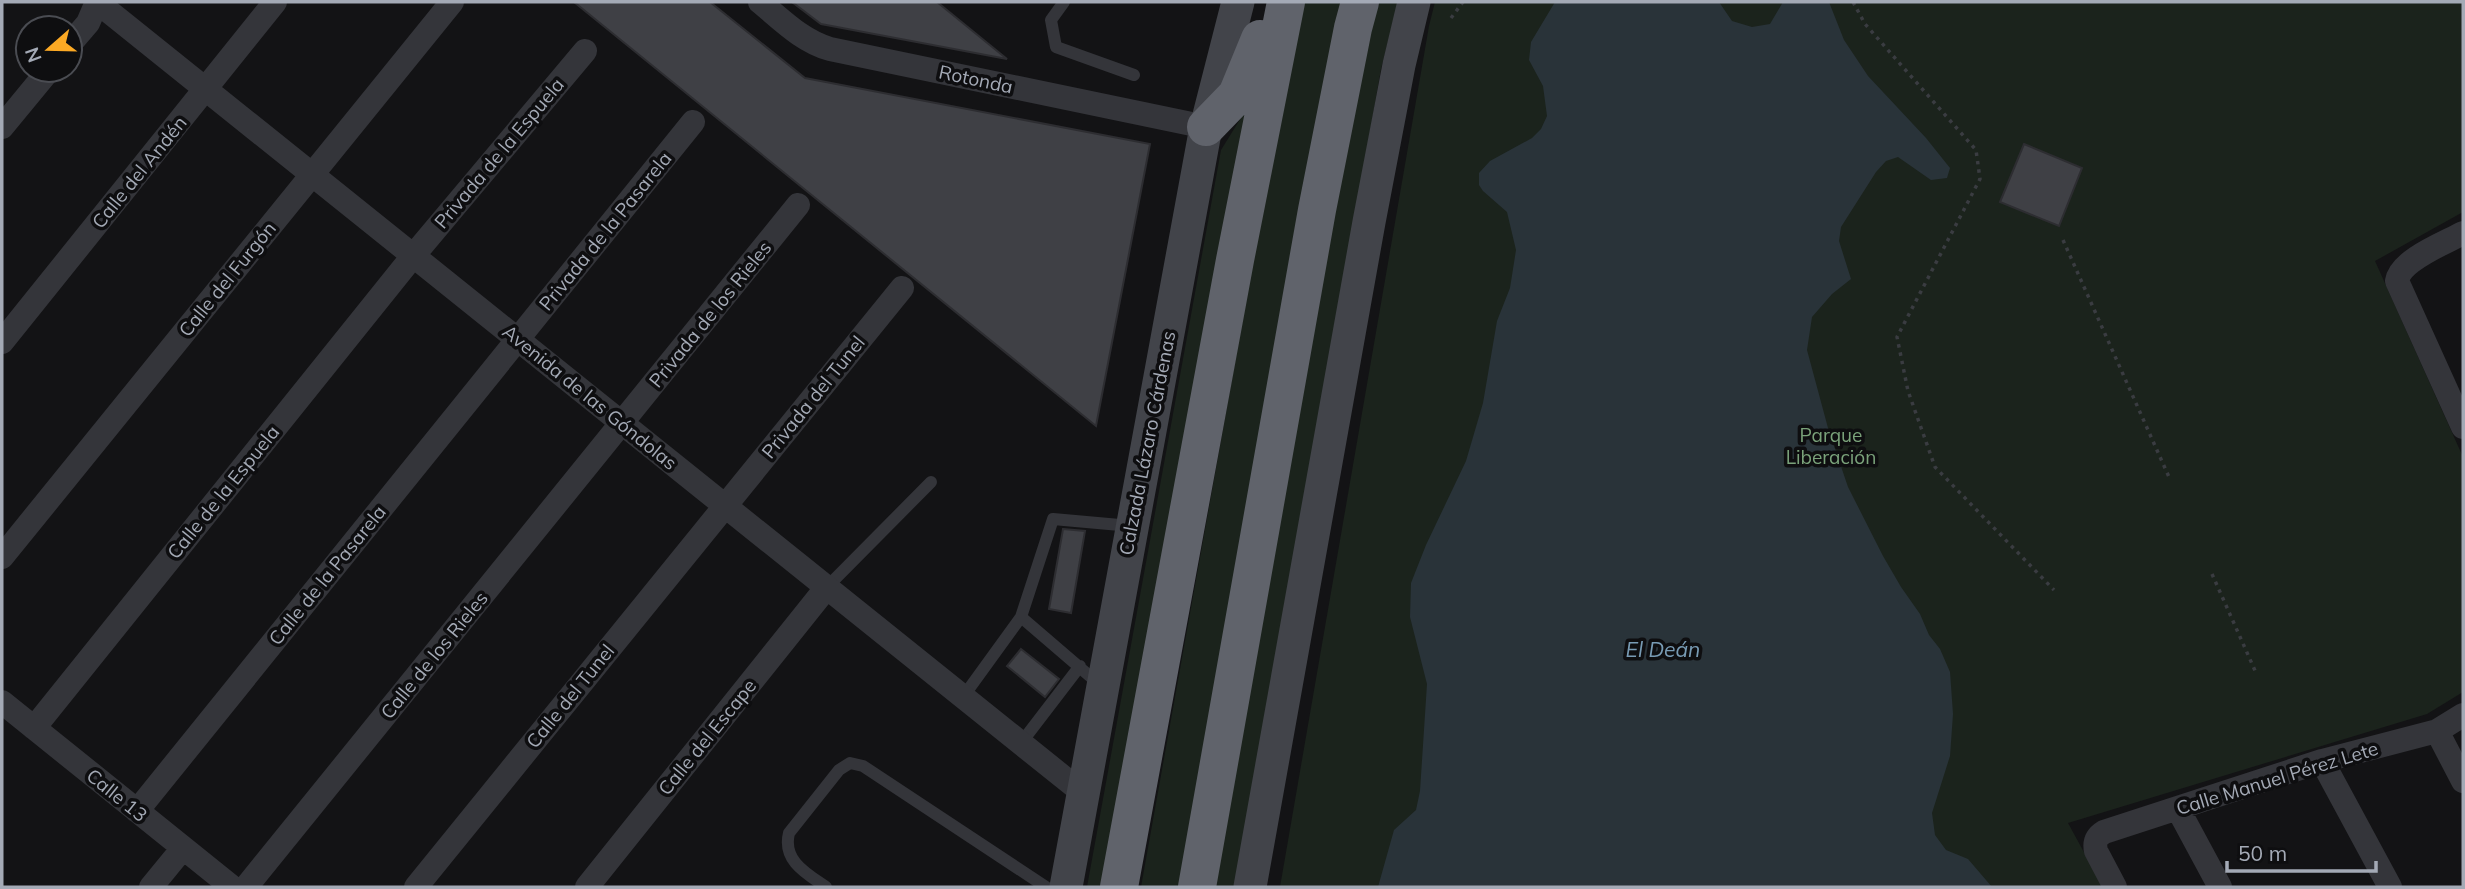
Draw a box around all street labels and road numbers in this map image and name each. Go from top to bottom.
street label: Rotonda [937,59,1015,99]
street label: Privada de la Espuela [429,73,569,233]
street label: Calle del Andén [86,111,192,233]
street label: Privada de la Pasarela [534,147,676,315]
street label: Calle del Furgón [173,217,281,341]
street label: Privada de los Rieles [644,236,776,392]
street label: Avenida de las Góndolas [498,319,682,475]
street label: Calzada Lázaro Cárdenas [1113,329,1181,557]
street label: Privada del Tunel [756,331,870,463]
street label: Calle de la Espuela [162,420,284,564]
street label: Calle de la Pasarela [263,500,391,650]
street label: Calle de los Rieles [375,586,493,724]
street label: Calle del Tunel [521,639,619,753]
street label: Calle del Escape [653,674,761,800]
street label: Calle Manuel Pérez Lete [2173,736,2381,820]
street label: Calle 13 [82,763,152,827]

